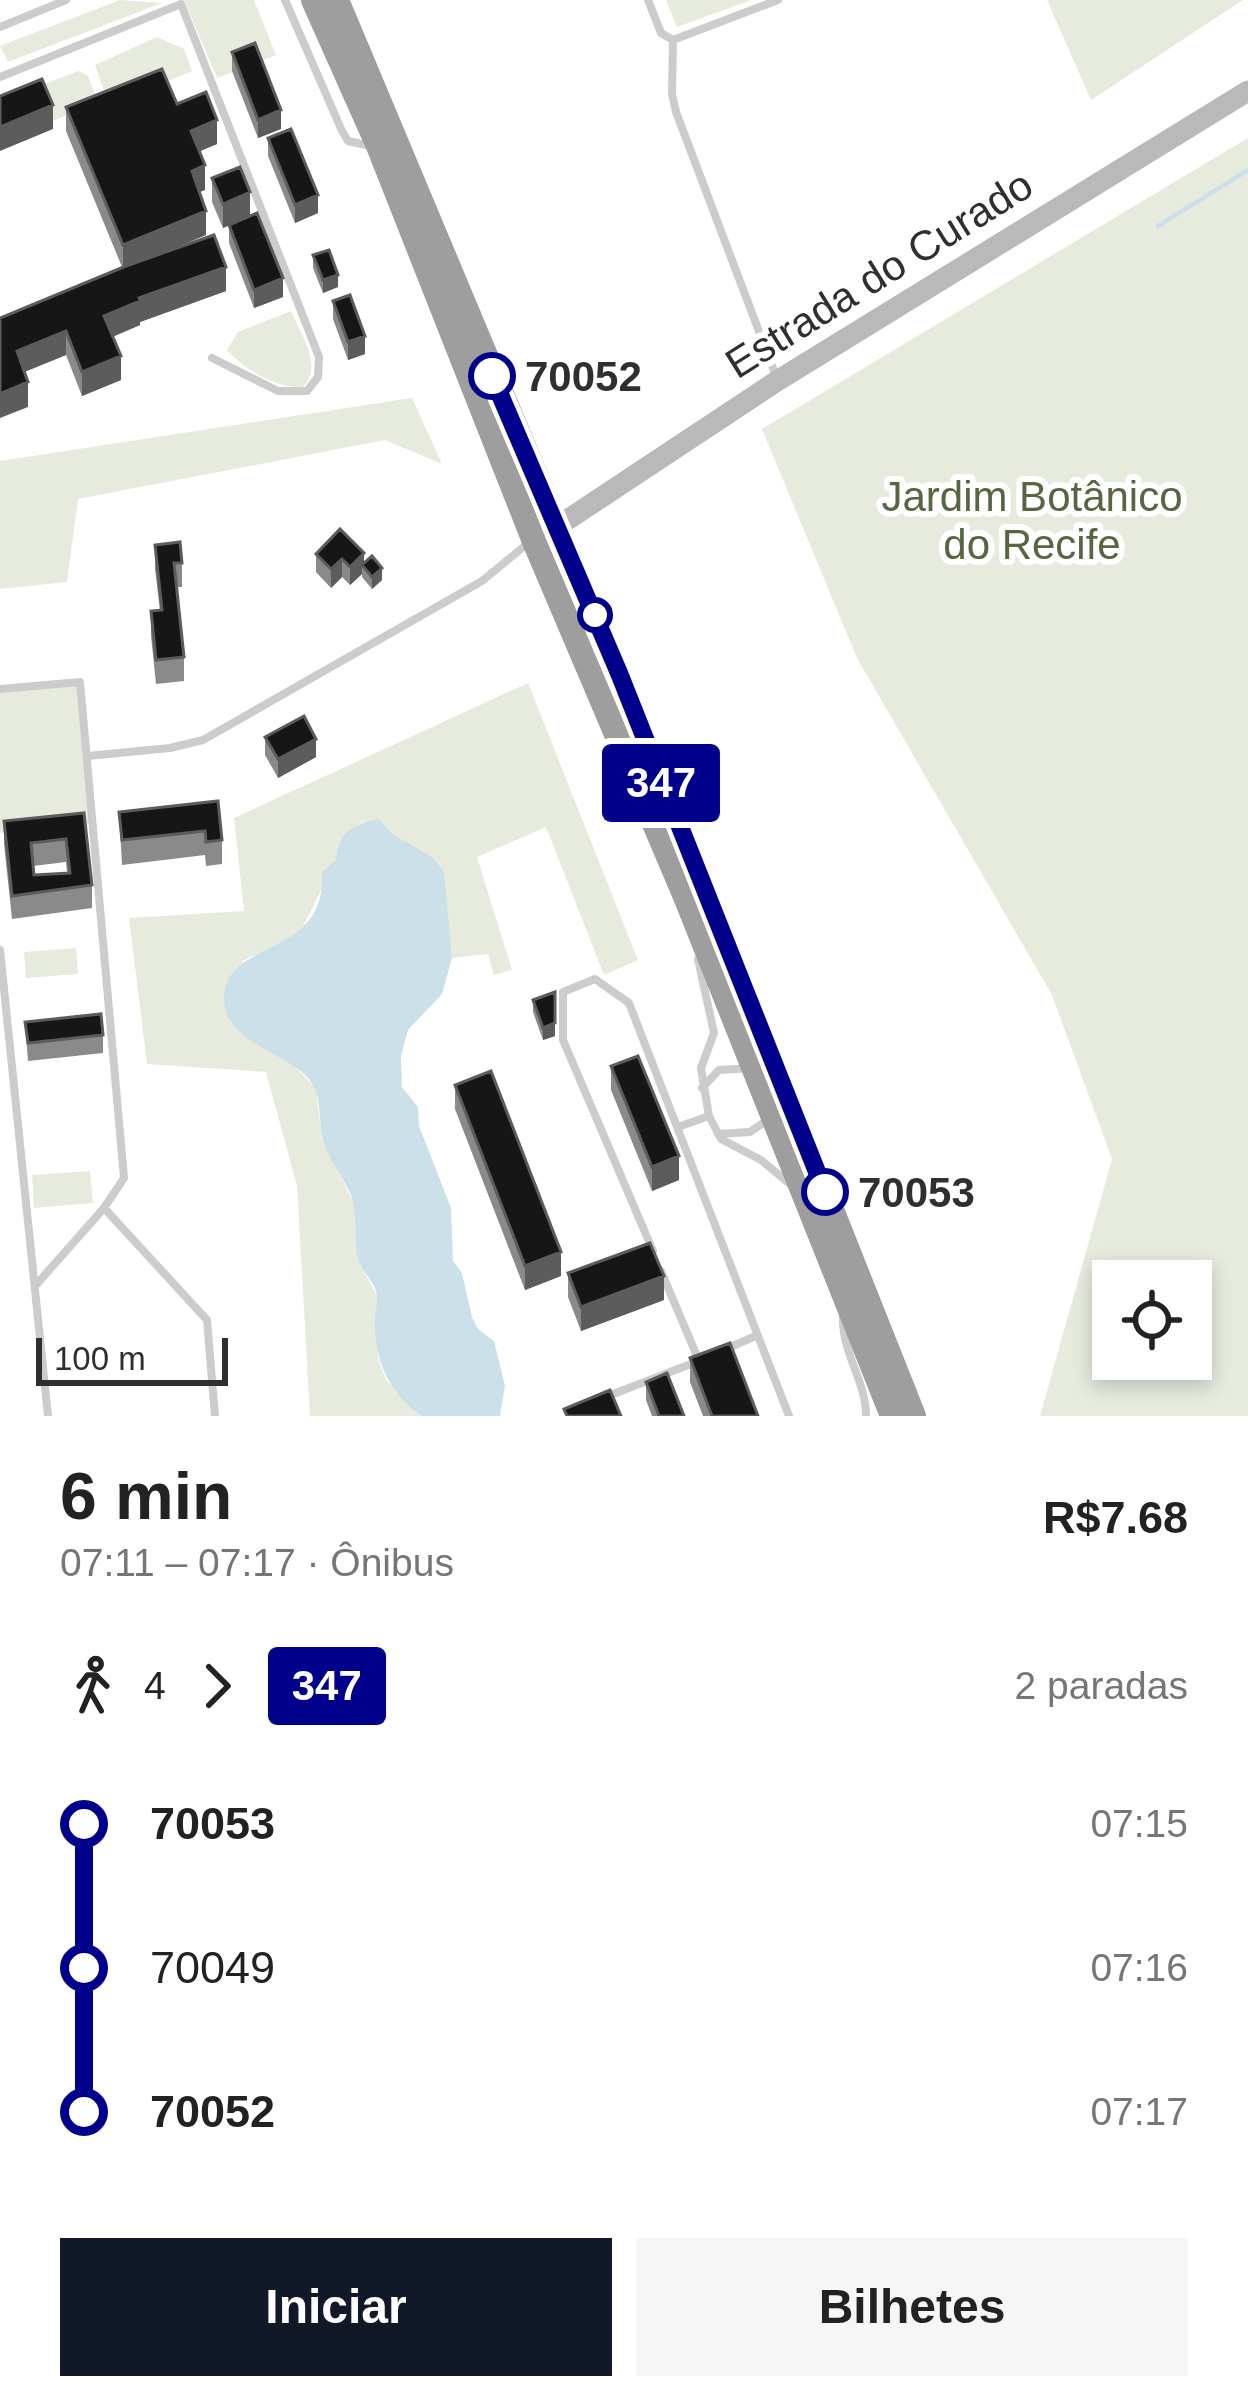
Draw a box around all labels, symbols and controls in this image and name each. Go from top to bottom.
street label: Estrada do Curado [717,161,1041,387]
place label: 70052 [525,353,642,400]
marker: 70052 [470,354,514,398]
park label: Jardim Botânico do Recife [881,473,1183,568]
unlabelled marker [579,599,611,631]
line badge: 347 [592,744,730,822]
text: 347 [626,759,696,806]
place label: 70053 [858,1169,975,1216]
marker: 70053 [803,1170,847,1214]
map controls [1092,1260,1212,1380]
button: locate [1092,1260,1212,1380]
scale bar [36,1332,228,1385]
text: 100 m [54,1340,146,1377]
text: 6 min [60,1459,232,1533]
text: R$7.68 [1043,1492,1188,1543]
text: 07:11 – 07:17 · Ônibus [60,1541,454,1584]
icon: walk [60,1653,126,1719]
icon: forward [184,1653,250,1719]
text: 347 [292,1662,362,1709]
text: 4 [144,1664,166,1707]
text: 2 paradas [1015,1664,1188,1707]
text: 70053 [150,1798,275,1849]
text: 07:15 [1090,1802,1188,1845]
text: 70049 [150,1942,275,1993]
text: 07:16 [1090,1946,1188,1989]
text: 70052 [150,2086,275,2137]
text: 07:17 [1090,2090,1188,2133]
button: Iniciar [60,2238,612,2376]
button: Bilhetes [636,2238,1188,2376]

